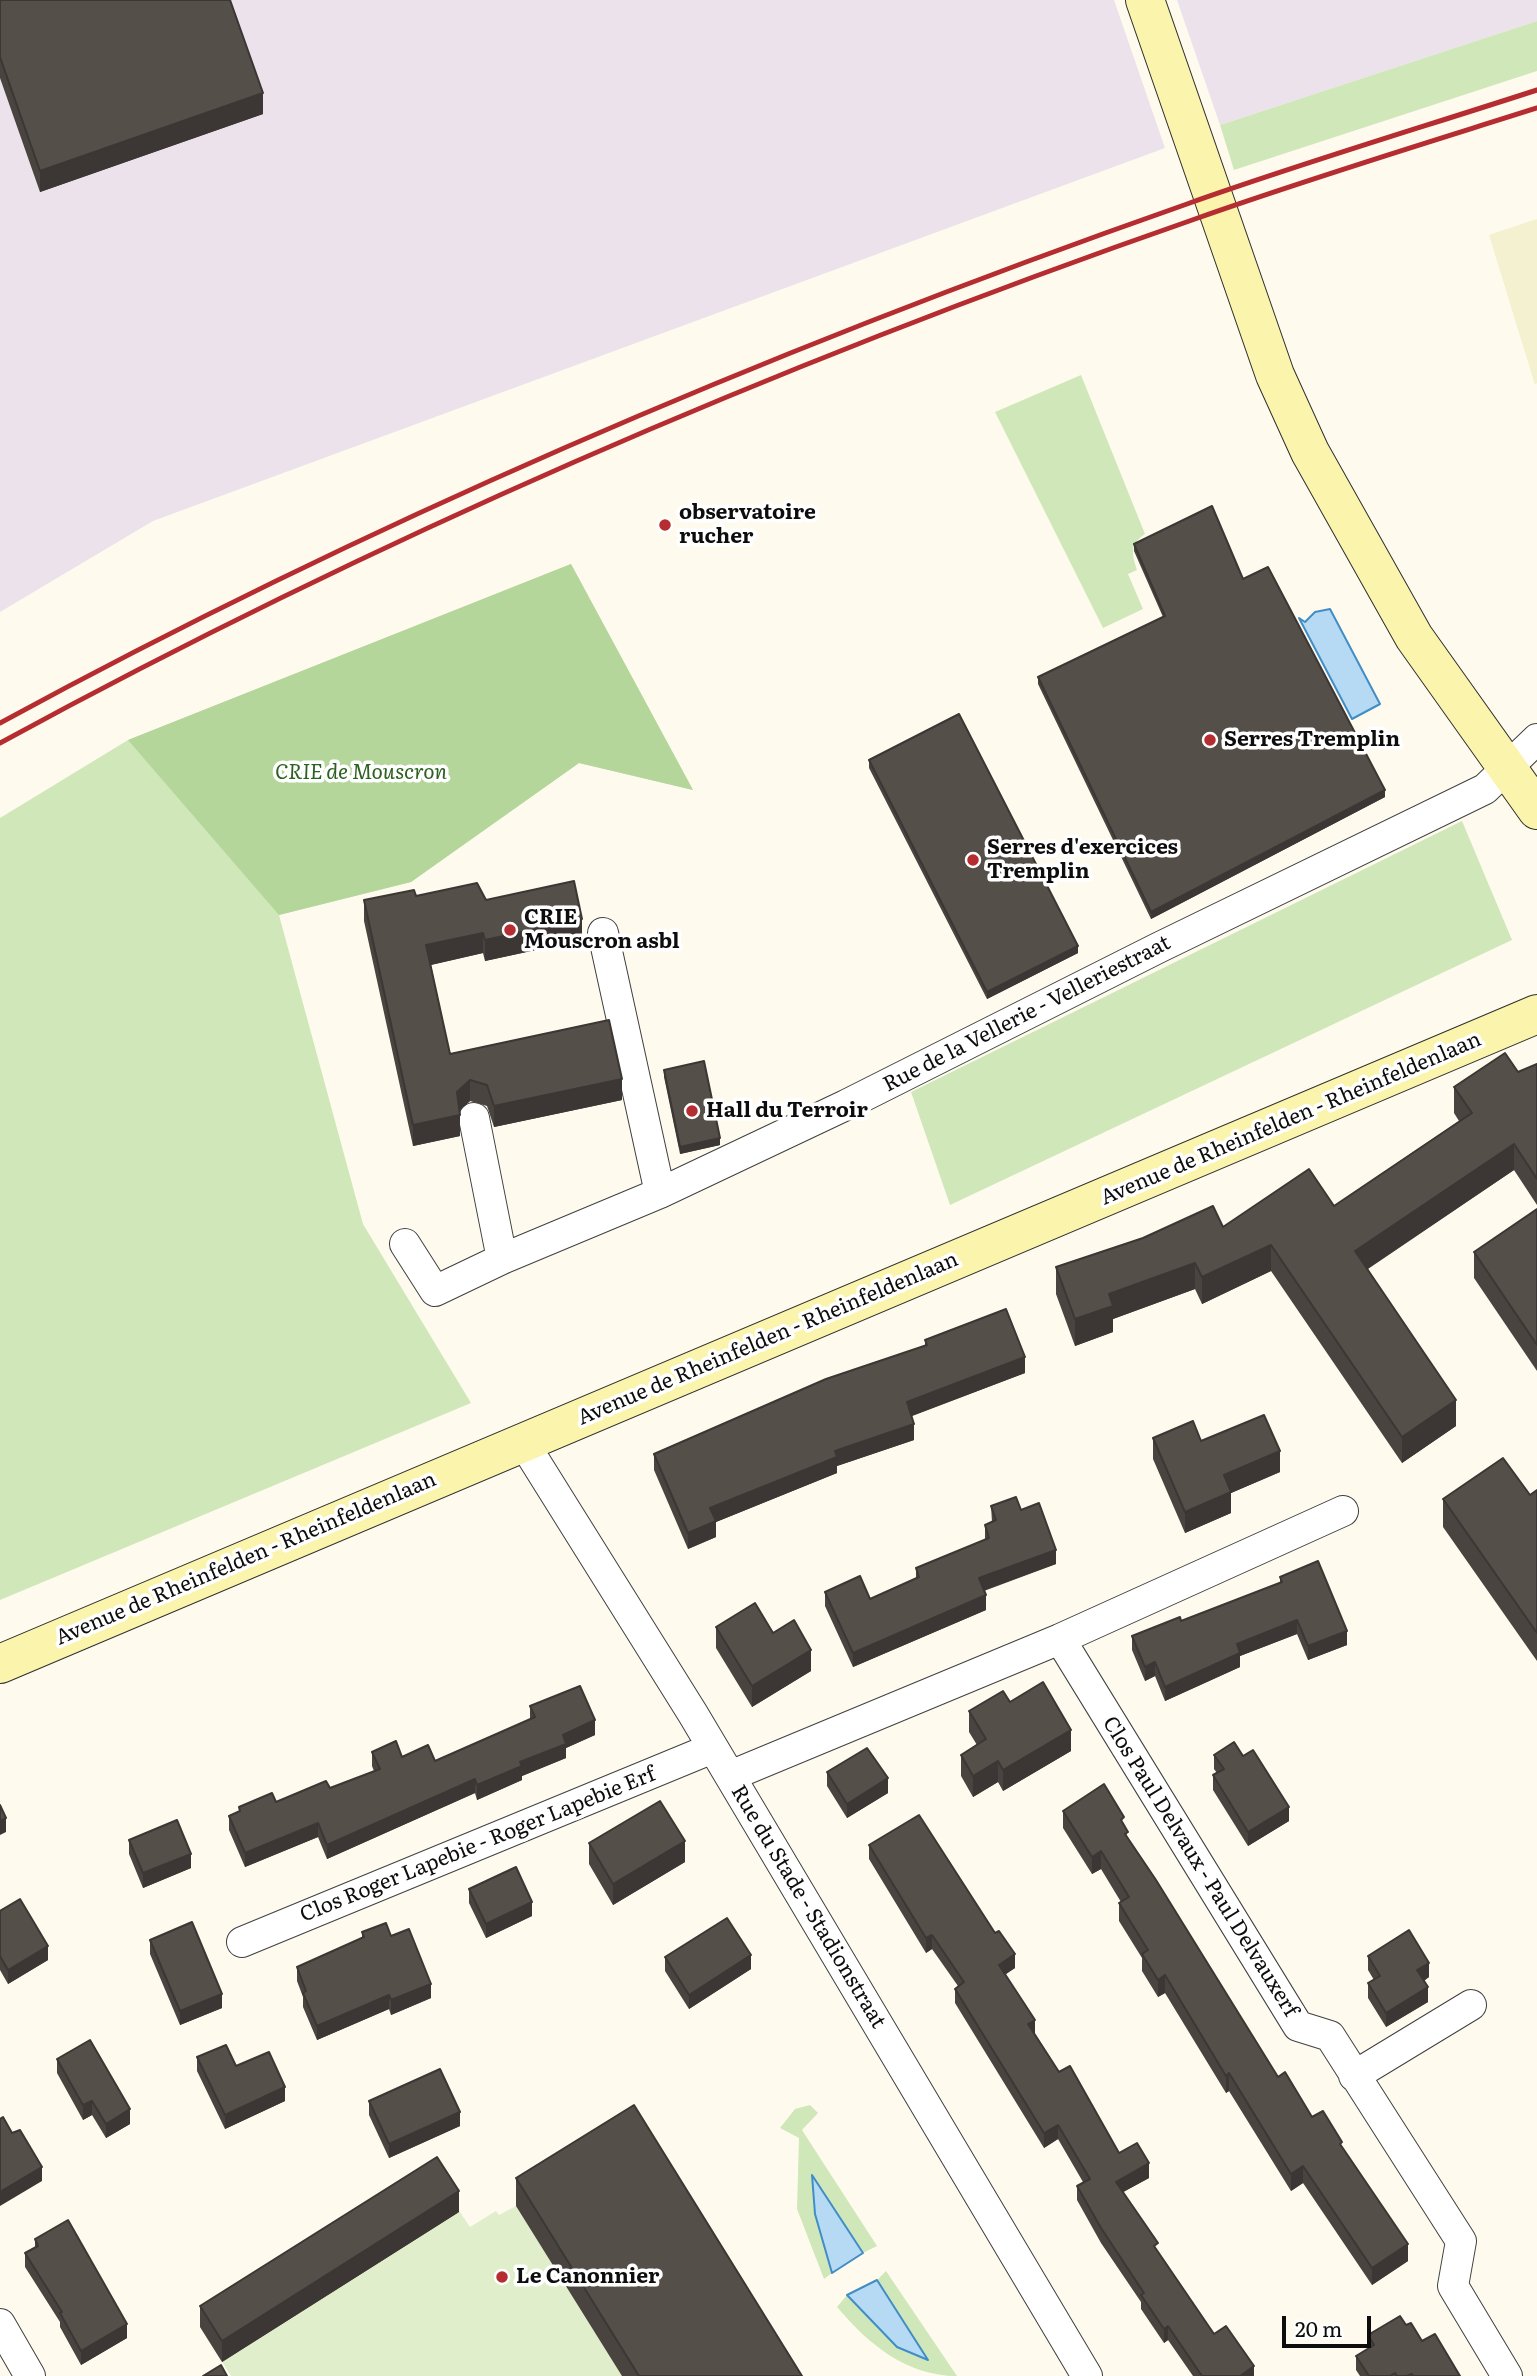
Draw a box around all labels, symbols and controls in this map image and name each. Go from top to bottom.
place label: observatoire rucher [679,500,816,550]
marker: observatoire rucher [657,517,673,533]
place label: Serres Tremplin [1224,727,1400,753]
marker: Serres Tremplin [1202,732,1218,748]
park label: CRIE de Mouscron [275,760,447,786]
place label: Serres d'exercices Tremplin [987,835,1178,885]
marker: Serres d'exercices Tremplin [965,852,981,868]
place label: CRIE Mouscron asbl [524,905,680,955]
marker: CRIE Mouscron asbl [502,922,518,938]
street label: Rue de la Vellerie - Velleriestraat [879,930,1175,1098]
street label: Avenue de Rheinfelden - Rheinfeldenlaan [1097,1027,1485,1211]
place label: Hall du Terroir [706,1098,868,1124]
marker: Hall du Terroir [684,1103,700,1119]
street label: Avenue de Rheinfelden - Rheinfeldenlaan [574,1247,962,1431]
street label: Avenue de Rheinfelden - Rheinfeldenlaan [52,1467,440,1651]
street label: Clos Paul Delvaux - Paul Delvauxerf [1097,1712,1303,2022]
street label: Clos Roger Lapebie - Roger Lapebie Erf [297,1762,659,1928]
street label: Rue du Stade - Stadionstraat [725,1781,891,2033]
place label: Le Canonnier [516,2264,659,2290]
marker: Le Canonnier [494,2269,510,2285]
scale bar [1285,2302,1374,2346]
text: 20 m [1295,2312,1342,2343]

